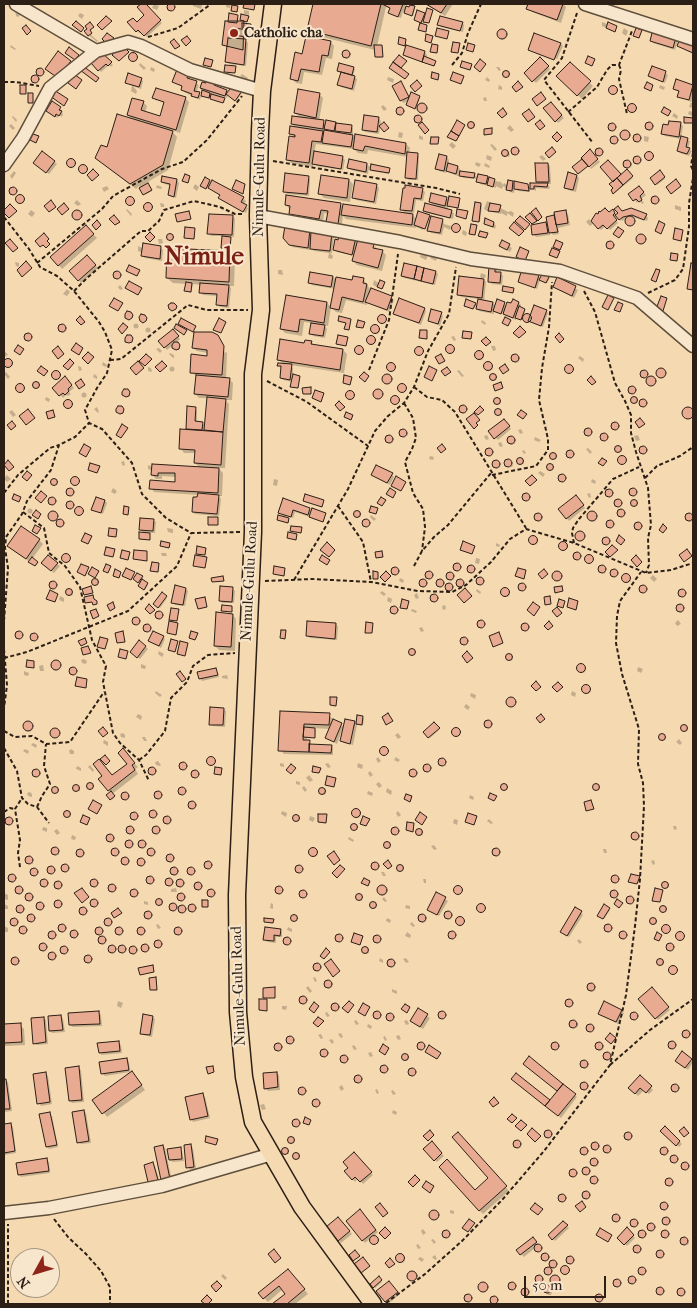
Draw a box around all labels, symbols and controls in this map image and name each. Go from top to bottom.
place label: Catholic cha [244,24,322,42]
marker: Catholic cha [228,27,240,39]
street label: Nimule-Gulu Road [250,117,270,237]
district label: Nimule [164,243,244,273]
street label: Nimule-Gulu Road [238,521,262,641]
street label: Nimule-Gulu Road [228,926,250,1046]
north arrow [10,1248,60,1298]
scale bar [527,1266,610,1298]
text: N [14,1273,34,1292]
text: 50 m [532,1276,562,1294]

